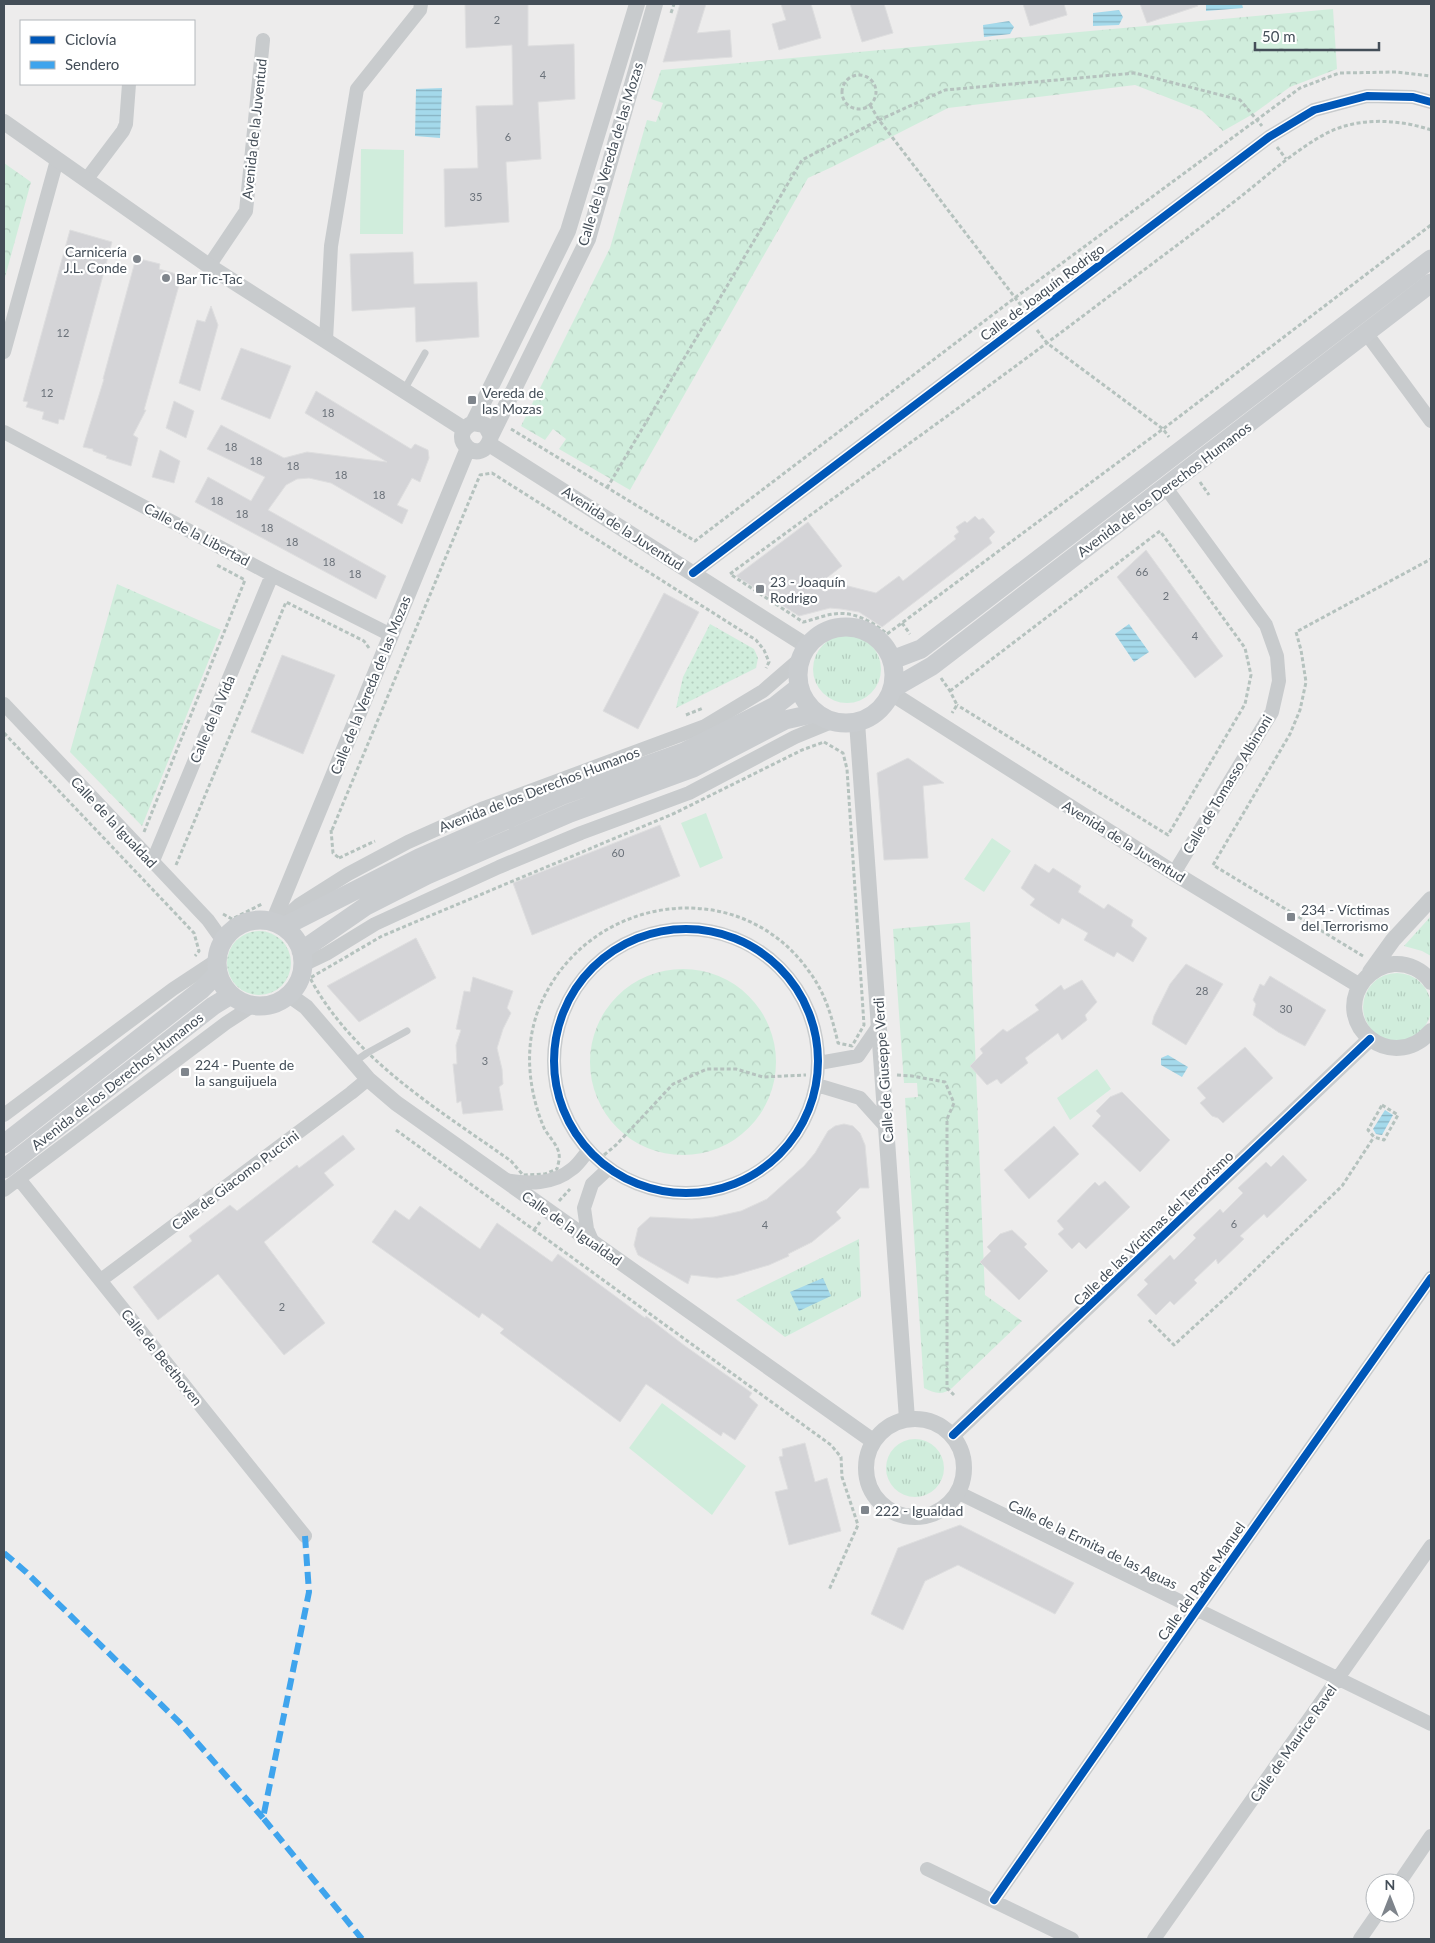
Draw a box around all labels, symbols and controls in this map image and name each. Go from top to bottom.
house number: 2 [494,13,500,26]
legend [20,20,195,85]
scale bar [1255,20,1379,52]
text: 50 m [1262,27,1296,45]
text: Ciclovía [65,30,116,48]
text: Sendero [65,55,119,73]
street label: Avenida de la Juventud [238,58,270,200]
street label: Calle de la Vereda de las Mozas [574,60,646,248]
house number: 4 [540,68,547,81]
house number: 6 [505,130,511,143]
house number: 35 [470,190,482,203]
street label: Calle de Joaquín Rodrigo [977,240,1107,344]
place label: Carnicería J.L. Conde [64,243,127,276]
marker: Carnicería J.L. Conde [131,253,143,265]
place label: Bar Tic-Tac [176,270,243,287]
marker: Bar Tic-Tac [160,272,172,284]
house number: 12 [57,326,69,339]
place label: Vereda de las Mozas [482,384,544,417]
house number: 12 [41,386,53,399]
marker: Vereda de las Mozas [466,394,478,406]
house number: 18 [322,406,334,419]
street label: Avenida de los Derechos Humanos [1074,418,1254,560]
house number: 18 [225,440,237,453]
house number: 18 [250,454,262,467]
house number: 18 [287,459,299,472]
house number: 18 [335,468,347,481]
street label: Avenida de la Juventud [559,482,687,574]
house number: 18 [373,488,385,501]
house number: 18 [211,494,223,507]
street label: Calle de la Libertad [141,499,253,569]
house number: 18 [236,507,248,520]
house number: 18 [261,521,273,534]
house number: 18 [286,535,298,548]
house number: 18 [323,555,335,568]
house number: 66 [1136,565,1148,578]
house number: 18 [349,567,361,580]
place label: 23 - Joaquín Rodrigo [770,573,846,606]
marker: 23 - Joaquín Rodrigo [754,583,766,595]
house number: 2 [1163,589,1169,602]
street label: Calle de la Vereda de las Mozas [326,593,414,777]
house number: 4 [1192,629,1199,642]
street label: Calle de la Vida [186,673,238,765]
street label: Calle de Tomasso Albinoni [1179,711,1275,857]
street label: Avenida de los Derechos Humanos [436,743,642,835]
street label: Calle de la Igualdad [67,773,161,871]
street label: Avenida de la Juventud [1060,796,1188,886]
house number: 60 [612,846,625,859]
place label: 234 - Víctimas del Terrorismo [1301,901,1390,934]
marker: 234 - Víctimas del Terrorismo [1285,911,1297,923]
house number: 28 [1196,984,1208,997]
street label: Calle de Giuseppe Verdi [869,997,897,1143]
house number: 30 [1280,1002,1293,1015]
street label: Avenida de los Derechos Humanos [28,1009,206,1153]
house number: 3 [482,1054,488,1067]
place label: 224 - Puente de la sanguijuela [195,1056,294,1089]
marker: 224 - Puente de la sanguijuela [179,1066,191,1078]
street label: Calle de Giacomo Puccini [168,1127,302,1233]
street label: Calle de las Víctimas del Terrorismo [1070,1147,1236,1309]
street label: Calle de la Igualdad [519,1187,625,1269]
house number: 6 [1231,1217,1237,1230]
house number: 4 [762,1218,769,1231]
house number: 2 [279,1300,285,1313]
street label: Calle de Beethoven [118,1305,206,1409]
street label: Calle de la Ermita de las Aguas [1006,1496,1180,1592]
place label: 222 - Igualdad [875,1502,963,1519]
marker: 222 - Igualdad [859,1504,871,1516]
street label: Calle del Padre Manuel [1154,1518,1248,1644]
street label: Calle de Maurice Ravel [1246,1681,1340,1805]
north arrow [1365,1873,1415,1923]
text: N [1385,1876,1395,1893]

